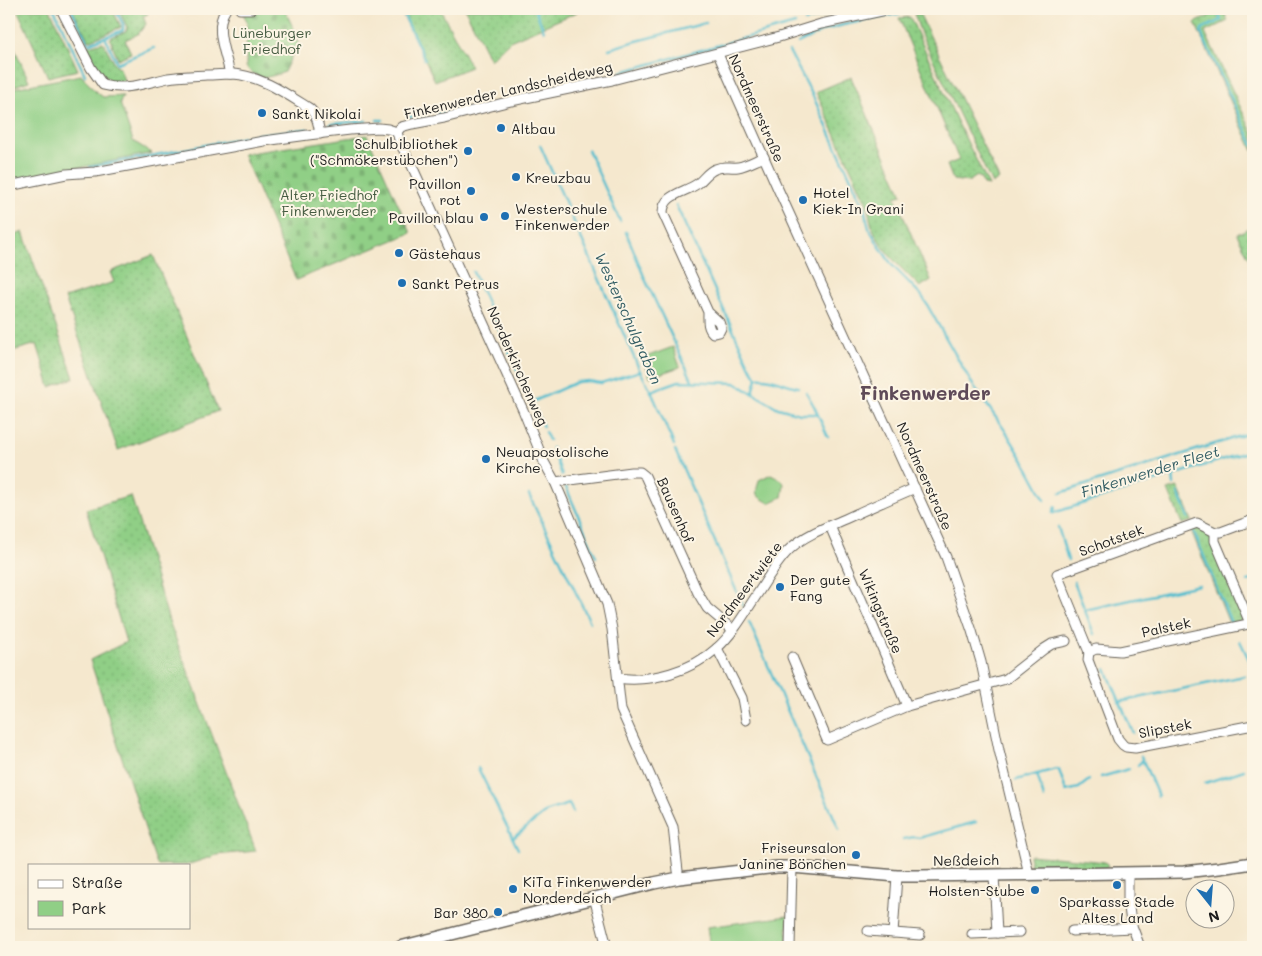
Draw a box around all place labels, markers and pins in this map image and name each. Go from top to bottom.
place label: Sankt Nikolai [272,104,361,123]
marker: Sankt Nikolai [256,107,268,119]
place label: Altbau [511,119,556,138]
marker: Altbau [495,122,507,134]
place label: Schulbibliothek ("Schmökerstübchen") [310,134,458,169]
marker: Schulbibliothek ("Schmökerstübchen") [462,145,474,157]
place label: Kreuzbau [526,168,591,187]
marker: Kreuzbau [510,171,522,183]
place label: Pavillon rot [409,174,461,209]
place label: Hotel Kiek-In Grani [813,183,904,218]
marker: Pavillon rot [465,185,477,197]
marker: Hotel Kiek-In Grani [797,194,809,206]
place label: Westerschule Finkenwerder [515,199,610,234]
place label: Pavillon blau [389,208,474,227]
marker: Westerschule Finkenwerder [499,210,511,222]
marker: Pavillon blau [478,211,490,223]
place label: Gästehaus [409,244,481,263]
marker: Gästehaus [393,247,405,259]
place label: Sankt Petrus [412,274,499,293]
marker: Sankt Petrus [396,277,408,289]
place label: Neuapostolische Kirche [496,442,609,477]
marker: Neuapostolische Kirche [480,453,492,465]
place label: Der gute Fang [790,570,850,605]
marker: Der gute Fang [774,581,786,593]
place label: Friseursalon Janine Bönchen [739,838,846,873]
marker: Friseursalon Janine Bönchen [850,849,862,861]
place label: KiTa Finkenwerder Norderdeich [523,872,652,907]
marker: Sparkasse Stade Altes Land [1111,879,1123,891]
place label: Holsten-Stube [929,881,1025,900]
marker: KiTa Finkenwerder Norderdeich [507,883,519,895]
marker: Holsten-Stube [1029,884,1041,896]
place label: Sparkasse Stade Altes Land [1059,892,1175,927]
place label: Bar 380 [434,903,488,922]
marker: Bar 380 [492,906,504,918]

